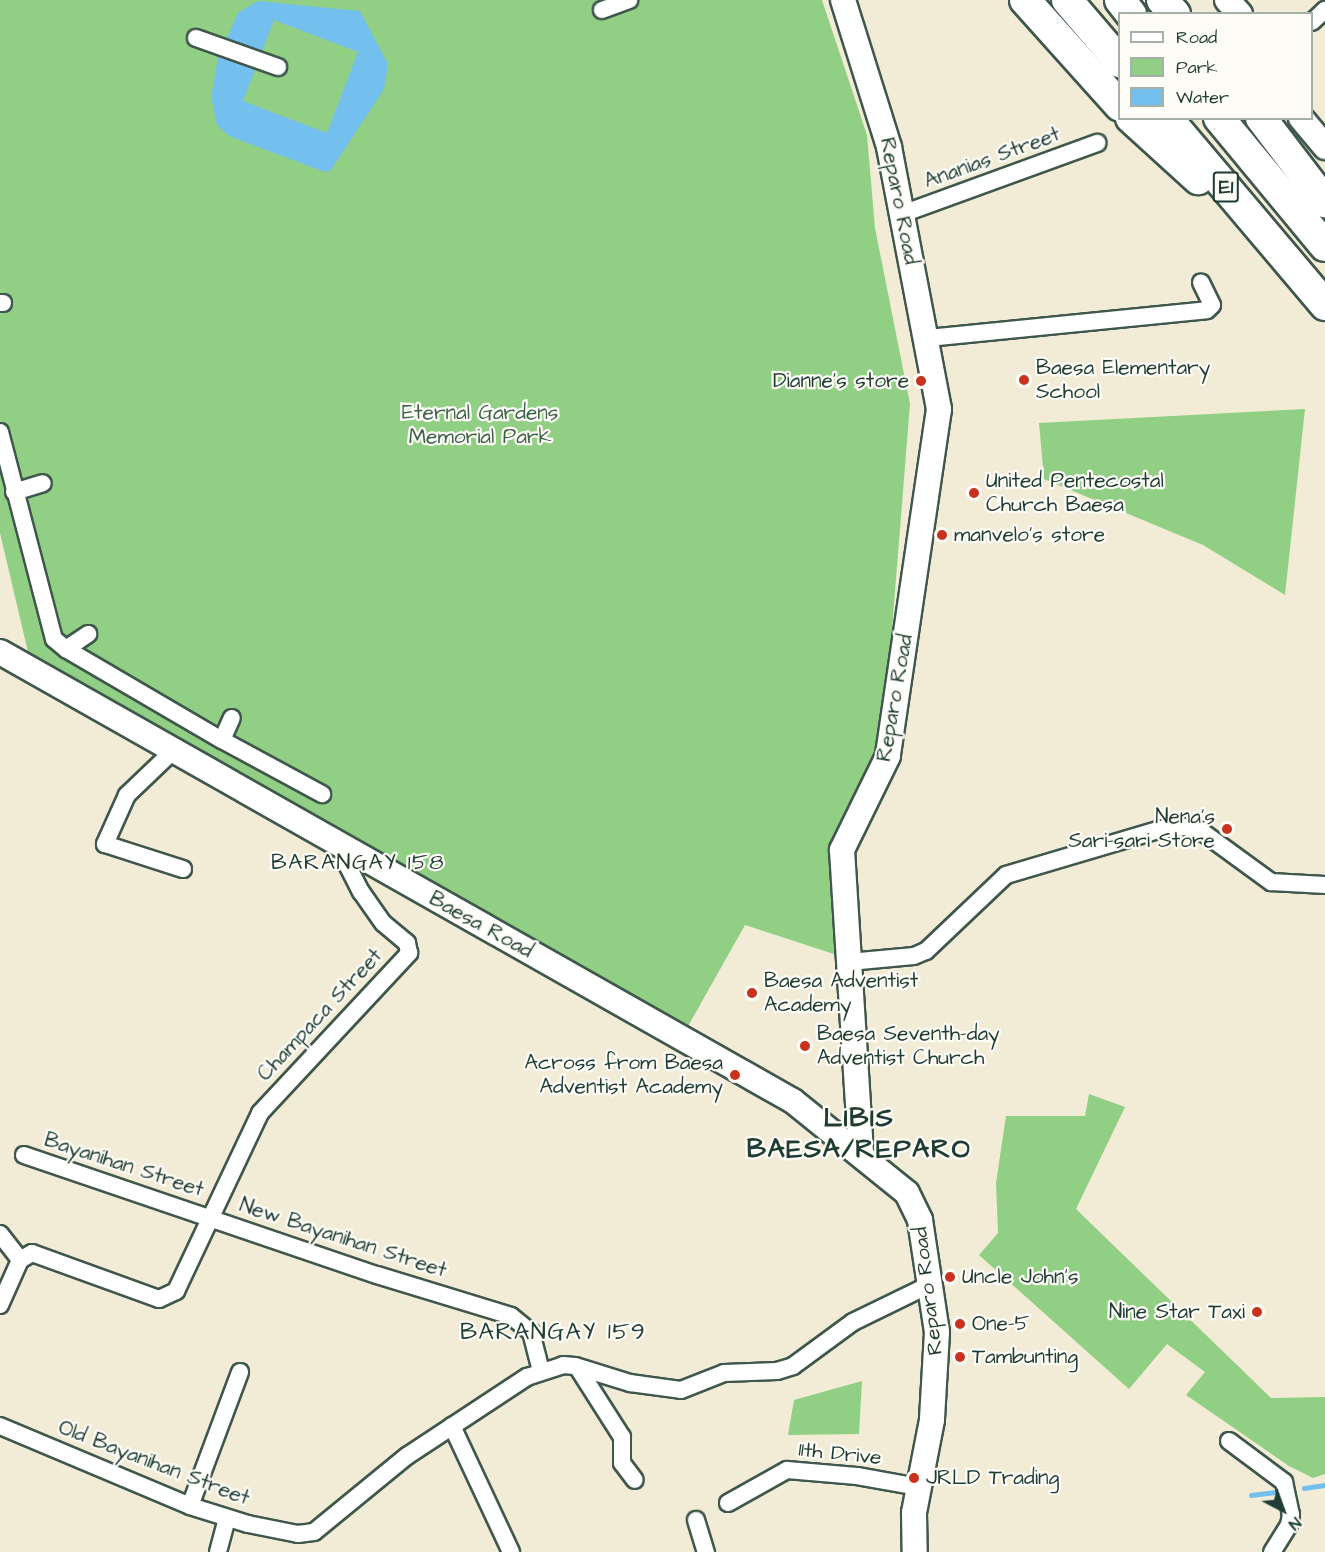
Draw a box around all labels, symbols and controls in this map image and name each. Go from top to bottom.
legend [1118,12,1313,120]
text: Road [1176,25,1217,50]
text: Park [1176,55,1218,80]
text: Water [1176,85,1229,110]
street label: Ananias Street [921,122,1063,194]
street label: Reparo Road [874,135,924,267]
road number: E1 [1212,170,1240,204]
place label: Baesa Elementary School [1036,355,1210,405]
place label: Dianne's store [773,368,909,394]
marker: Baesa Elementary School [1017,373,1031,387]
marker: Dianne's store [914,374,928,388]
park label: Eternal Gardens Memorial Park [402,400,558,450]
place label: United Pentecostal Church Baesa [986,468,1164,518]
marker: United Pentecostal Church Baesa [967,486,981,500]
place label: manvelo's store [954,522,1105,548]
marker: manvelo's store [935,528,949,542]
street label: Reparo Road [871,632,919,764]
place label: Nena's Sari-sari Store [1068,804,1215,854]
marker: Nena's Sari-sari Store [1220,822,1234,836]
district label: BARANGAY 158 [271,850,445,876]
street label: Baesa Road [425,886,537,964]
street label: Champaca Street [252,944,388,1086]
place label: Baesa Adventist Academy [764,968,918,1018]
marker: Baesa Adventist Academy [745,986,759,1000]
place label: Baesa Seventh-day Adventist Church [817,1021,1000,1071]
marker: Baesa Seventh-day Adventist Church [798,1039,812,1053]
place label: Across from Baesa Adventist Academy [525,1050,723,1100]
marker: Across from Baesa Adventist Academy [728,1068,742,1082]
district label: LIBIS BAESA/REPARO [747,1102,971,1165]
street label: Bayanihan Street [41,1127,207,1203]
street label: New Bayanihan Street [236,1193,450,1283]
street label: Reparo Road [908,1226,948,1356]
place label: Uncle John's [962,1264,1078,1290]
marker: Uncle John's [943,1270,957,1284]
place label: Nine Star Taxi [1109,1299,1245,1325]
marker: Nine Star Taxi [1250,1305,1264,1319]
place label: One-5 [972,1311,1029,1337]
marker: One-5 [953,1317,967,1331]
district label: BARANGAY 159 [460,1319,646,1347]
place label: Tambunting [972,1344,1078,1370]
marker: Tambunting [953,1350,967,1364]
street label: Old Bayanihan Street [55,1415,253,1511]
street label: 11th Drive [797,1437,883,1471]
place label: JRLD Trading [926,1465,1059,1491]
marker: JRLD Trading [907,1471,921,1485]
north arrow [1253,1480,1313,1540]
text: N [1284,1512,1306,1535]

